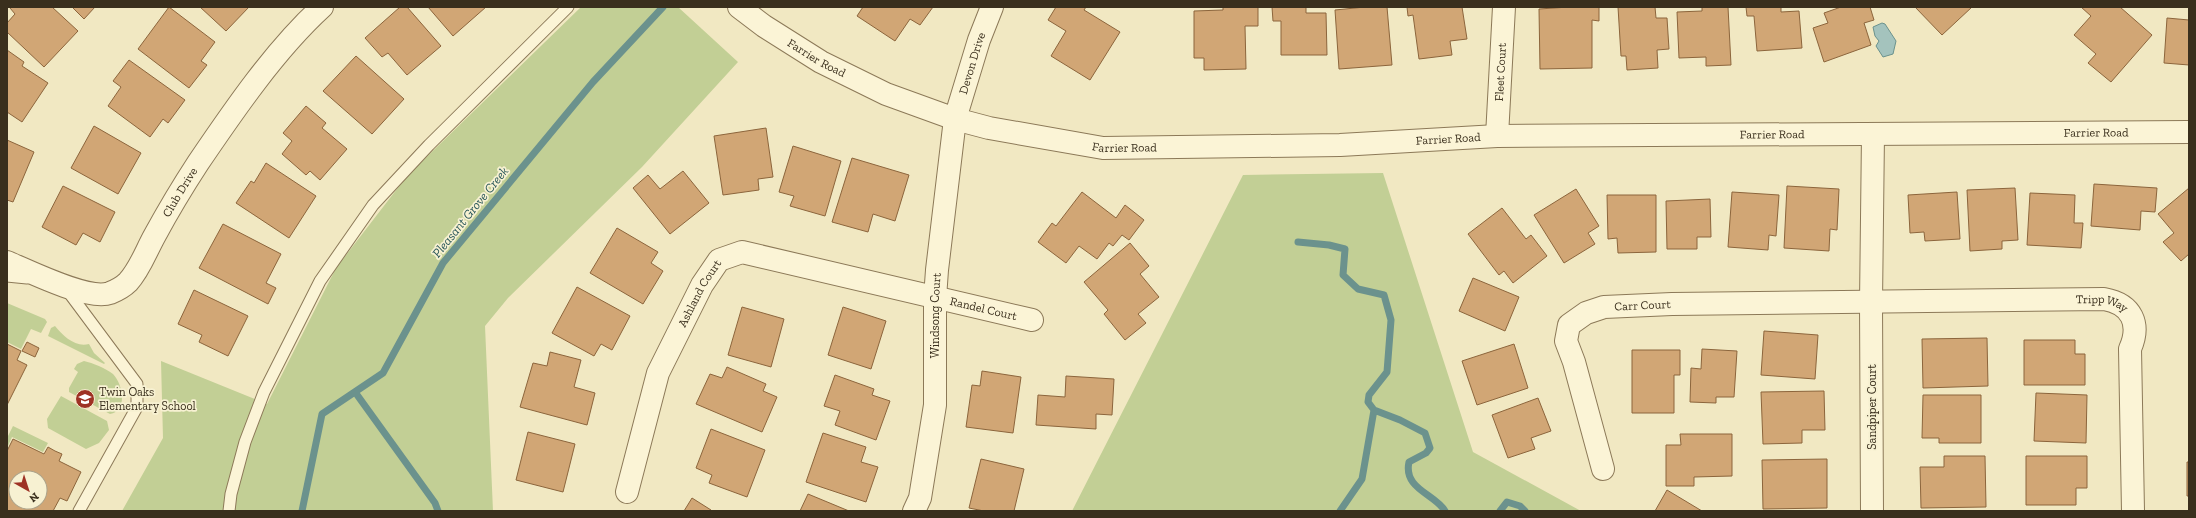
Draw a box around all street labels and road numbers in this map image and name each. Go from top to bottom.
street label: Devon Drive [956,30,988,96]
street label: Farrier Road [785,36,848,80]
street label: Fleet Court [1492,42,1509,102]
street label: Farrier Road [2064,125,2129,140]
street label: Farrier Road [1740,127,1805,142]
street label: Farrier Road [1415,130,1481,148]
street label: Farrier Road [1091,139,1157,155]
street label: Club Drive [159,165,200,220]
street label: Ashland Court [675,256,725,329]
street label: Windsong Court [928,272,944,358]
street label: Tripp Way [2076,292,2132,315]
street label: Randel Court [949,294,1019,323]
street label: Carr Court [1614,297,1672,314]
street label: Sandpiper Court [1865,364,1879,450]

